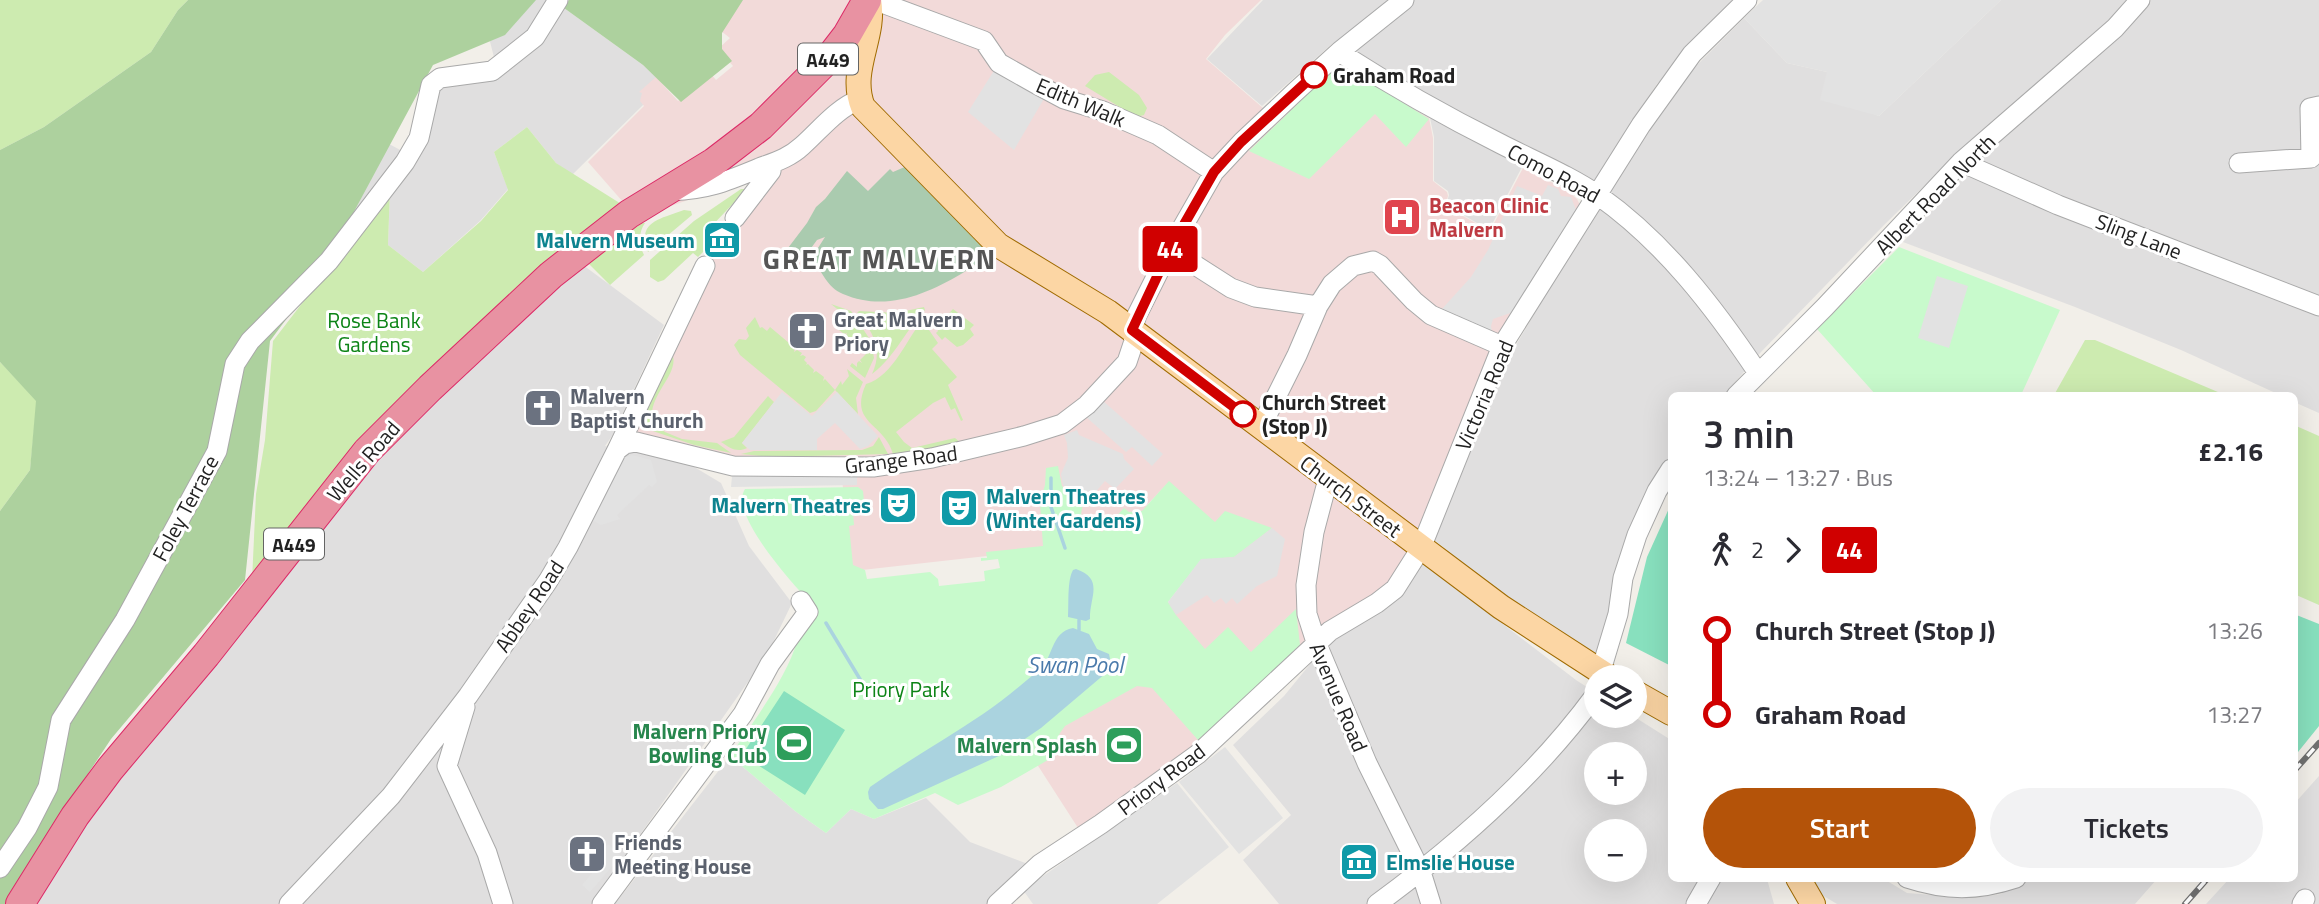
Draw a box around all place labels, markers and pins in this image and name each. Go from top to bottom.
place label: Graham Road [1333,59,1455,91]
marker: Graham Road [1301,62,1327,88]
place label: Beacon Clinic Malvern [1429,189,1549,245]
hospital icon: Beacon Clinic Malvern [1381,196,1423,238]
museum icon: Malvern Museum [701,219,743,261]
place label: Malvern Museum [536,224,695,256]
place label: Great Malvern Priory [834,303,963,359]
church icon: Great Malvern Priory [786,310,828,352]
place label: Malvern Baptist Church [570,380,704,436]
place label: Church Street (Stop J) [1262,386,1386,442]
church icon: Malvern Baptist Church [522,387,564,429]
marker: Church Street (Stop J) [1230,401,1256,427]
place label: Malvern Theatres (Winter Gardens) [986,480,1146,536]
theatre icon: Malvern Theatres [877,484,919,526]
theatre icon: Malvern Theatres (Winter Gardens) [938,487,980,529]
place label: Malvern Theatres [711,489,871,521]
place label: Malvern Priory Bowling Club [632,715,767,771]
sports icon: Malvern Priory Bowling Club [773,722,815,764]
sports icon: Malvern Splash [1103,724,1145,766]
place label: Malvern Splash [957,729,1097,761]
place label: Friends Meeting House [614,826,751,882]
church icon: Friends Meeting House [566,833,608,875]
museum icon: Elmslie House [1338,841,1380,883]
place label: Elmslie House [1386,846,1515,878]

